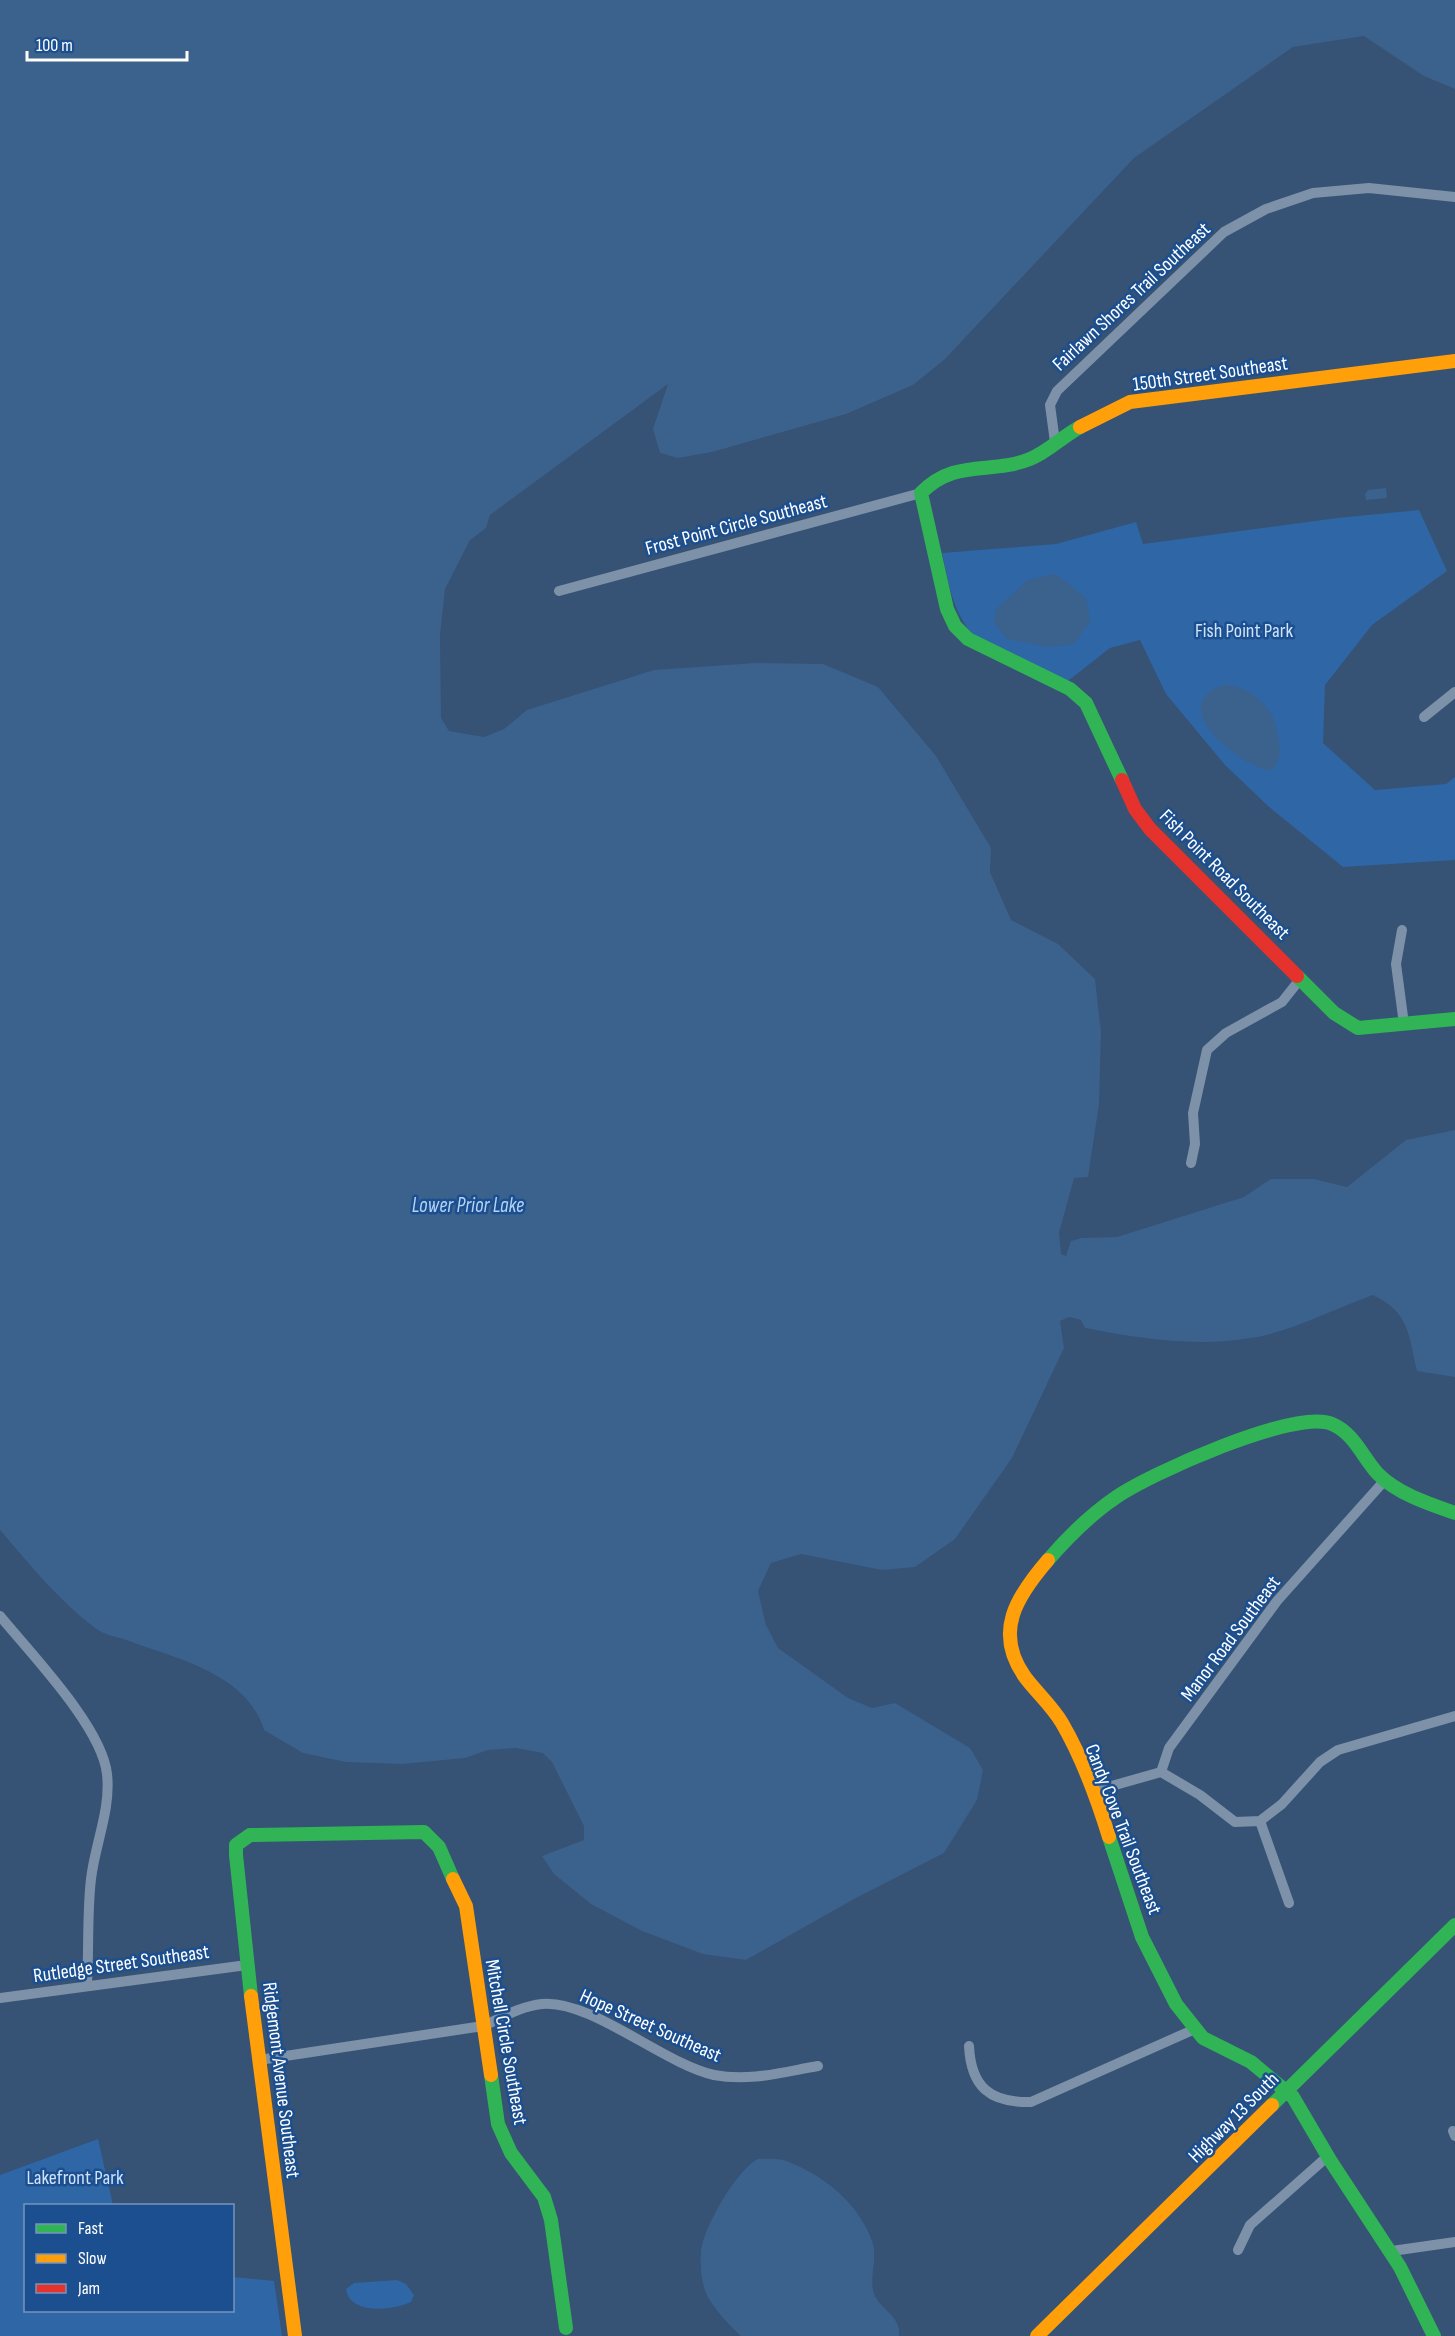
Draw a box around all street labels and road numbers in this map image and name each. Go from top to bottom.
street label: Fairlawn Shores Trail Southeast [1048,217,1216,376]
street label: 150th Street Southeast [1131,351,1289,397]
street label: Frost Point Circle Southeast [643,489,830,561]
street label: Fish Point Road Southeast [1154,805,1294,945]
street label: Manor Road Southeast [1176,1571,1286,1706]
street label: Candy Cove Trail Southeast [1080,1741,1167,1918]
street label: Rutledge Street Southeast [32,1940,211,1988]
street label: Mitchell Circle Southeast [480,1958,532,2127]
street label: Ridgemont Avenue Southeast [257,1981,305,2180]
street label: Hope Street Southeast [576,1984,725,2068]
street label: Highway 13 South [1183,2067,1284,2168]

